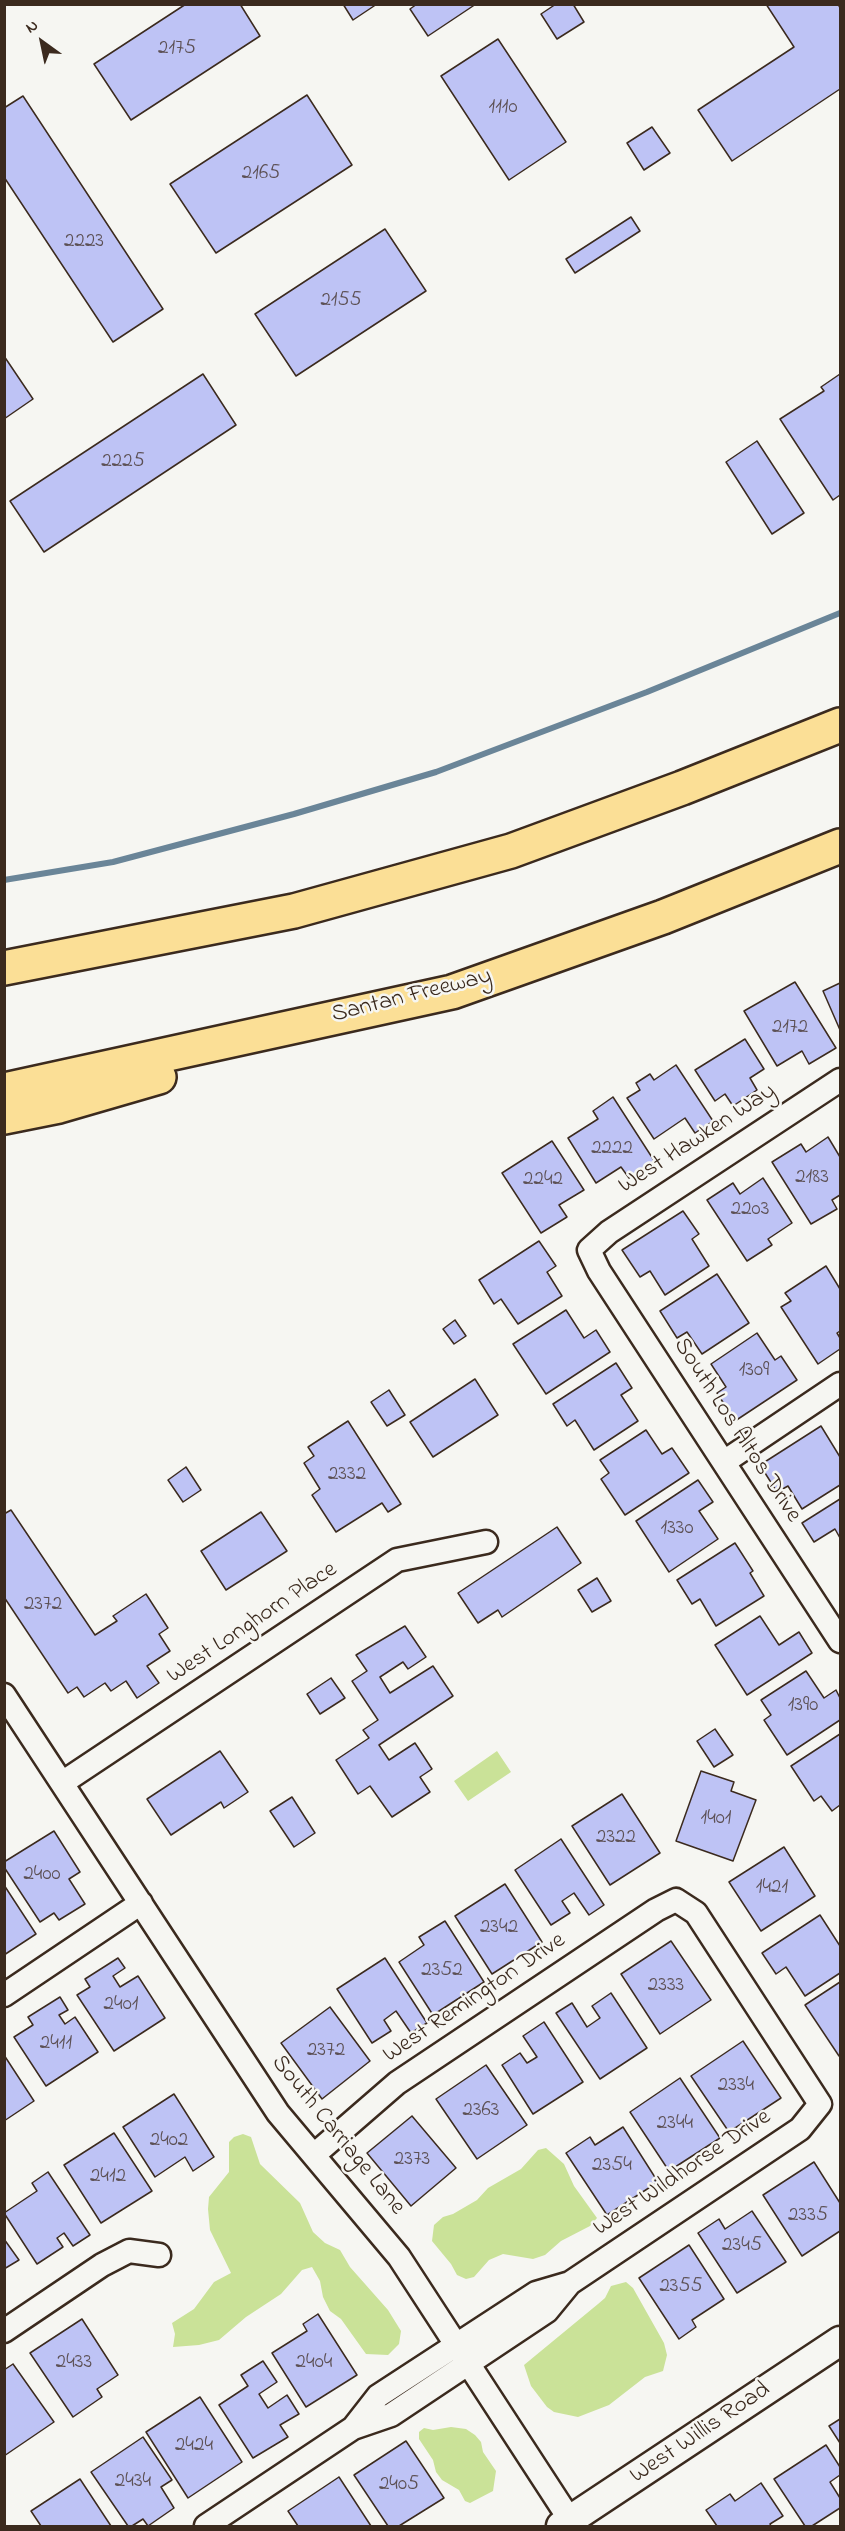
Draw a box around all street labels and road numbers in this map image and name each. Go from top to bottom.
street label: Santan Freeway [329,963,495,1031]
street label: West Hawken Way [614,1078,782,1202]
street label: South Los Altos Drive [666,1333,806,1529]
street label: West Longhorn Place [163,1557,343,1691]
street label: West Remington Drive [378,1927,572,2071]
street label: South Carriage Lane [264,2050,410,2222]
street label: West Wildhorse Drive [589,2104,777,2244]
street label: West Willis Road [626,2377,776,2491]

